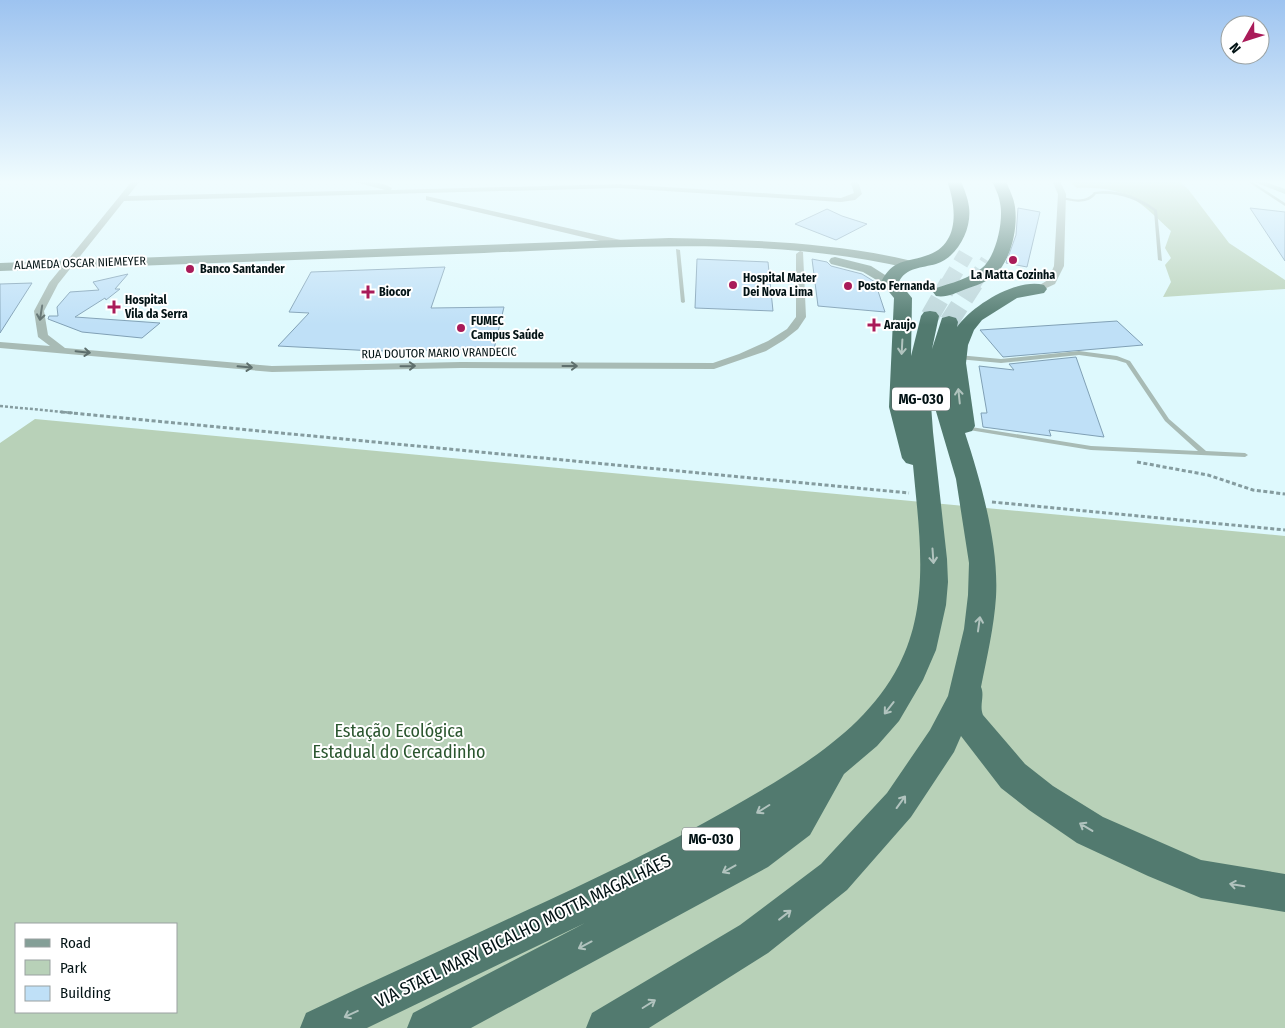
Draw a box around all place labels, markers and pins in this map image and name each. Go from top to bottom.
marker: La Matta Cozinha [1007,254,1019,266]
place label: Banco Santander [200,262,285,276]
marker: Banco Santander [184,263,196,275]
place label: La Matta Cozinha [971,268,1055,282]
place label: Hospital Mater Dei Nova Lima [743,271,817,299]
marker: Hospital Mater Dei Nova Lima [727,279,739,291]
place label: Posto Fernanda [858,279,935,293]
marker: Posto Fernanda [842,280,854,292]
marker: Biocor [361,285,375,299]
place label: Biocor [379,285,412,299]
place label: Hospital Vila da Serra [124,293,188,321]
marker: Hospital Vila da Serra [107,300,121,314]
place label: FUMEC Campus Saúde [471,314,544,342]
place label: Araujo [883,318,917,332]
marker: Araujo [868,319,880,331]
marker: FUMEC Campus Saúde [455,322,467,334]

